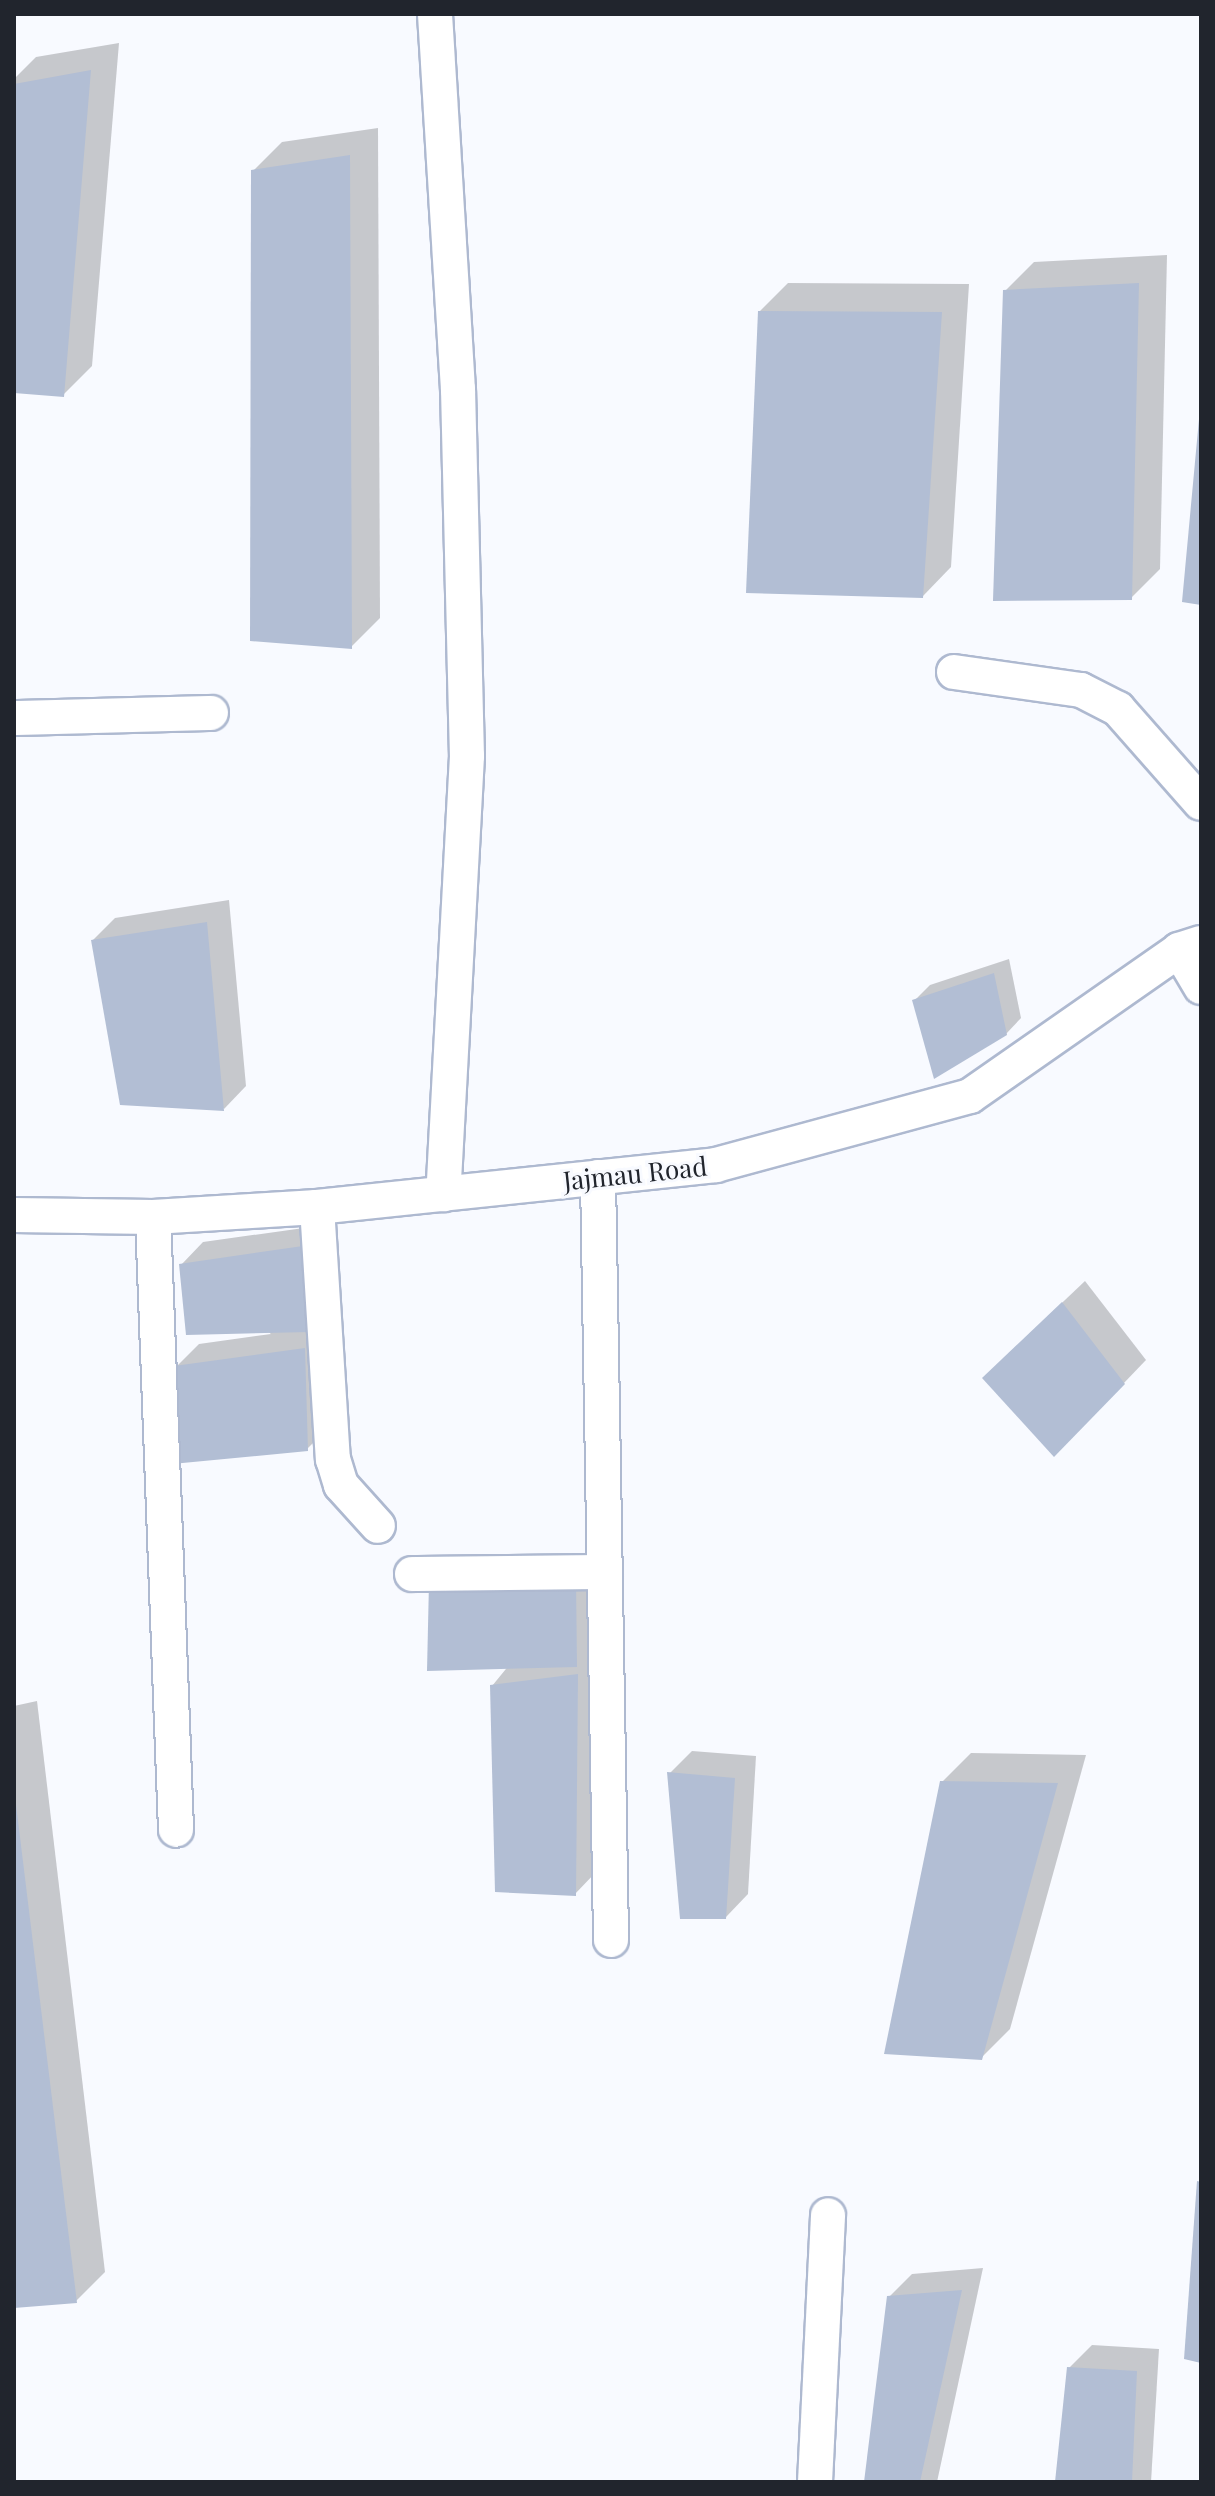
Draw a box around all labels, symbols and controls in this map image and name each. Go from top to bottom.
street label: Jajmau Road [561,1150,709,1196]

